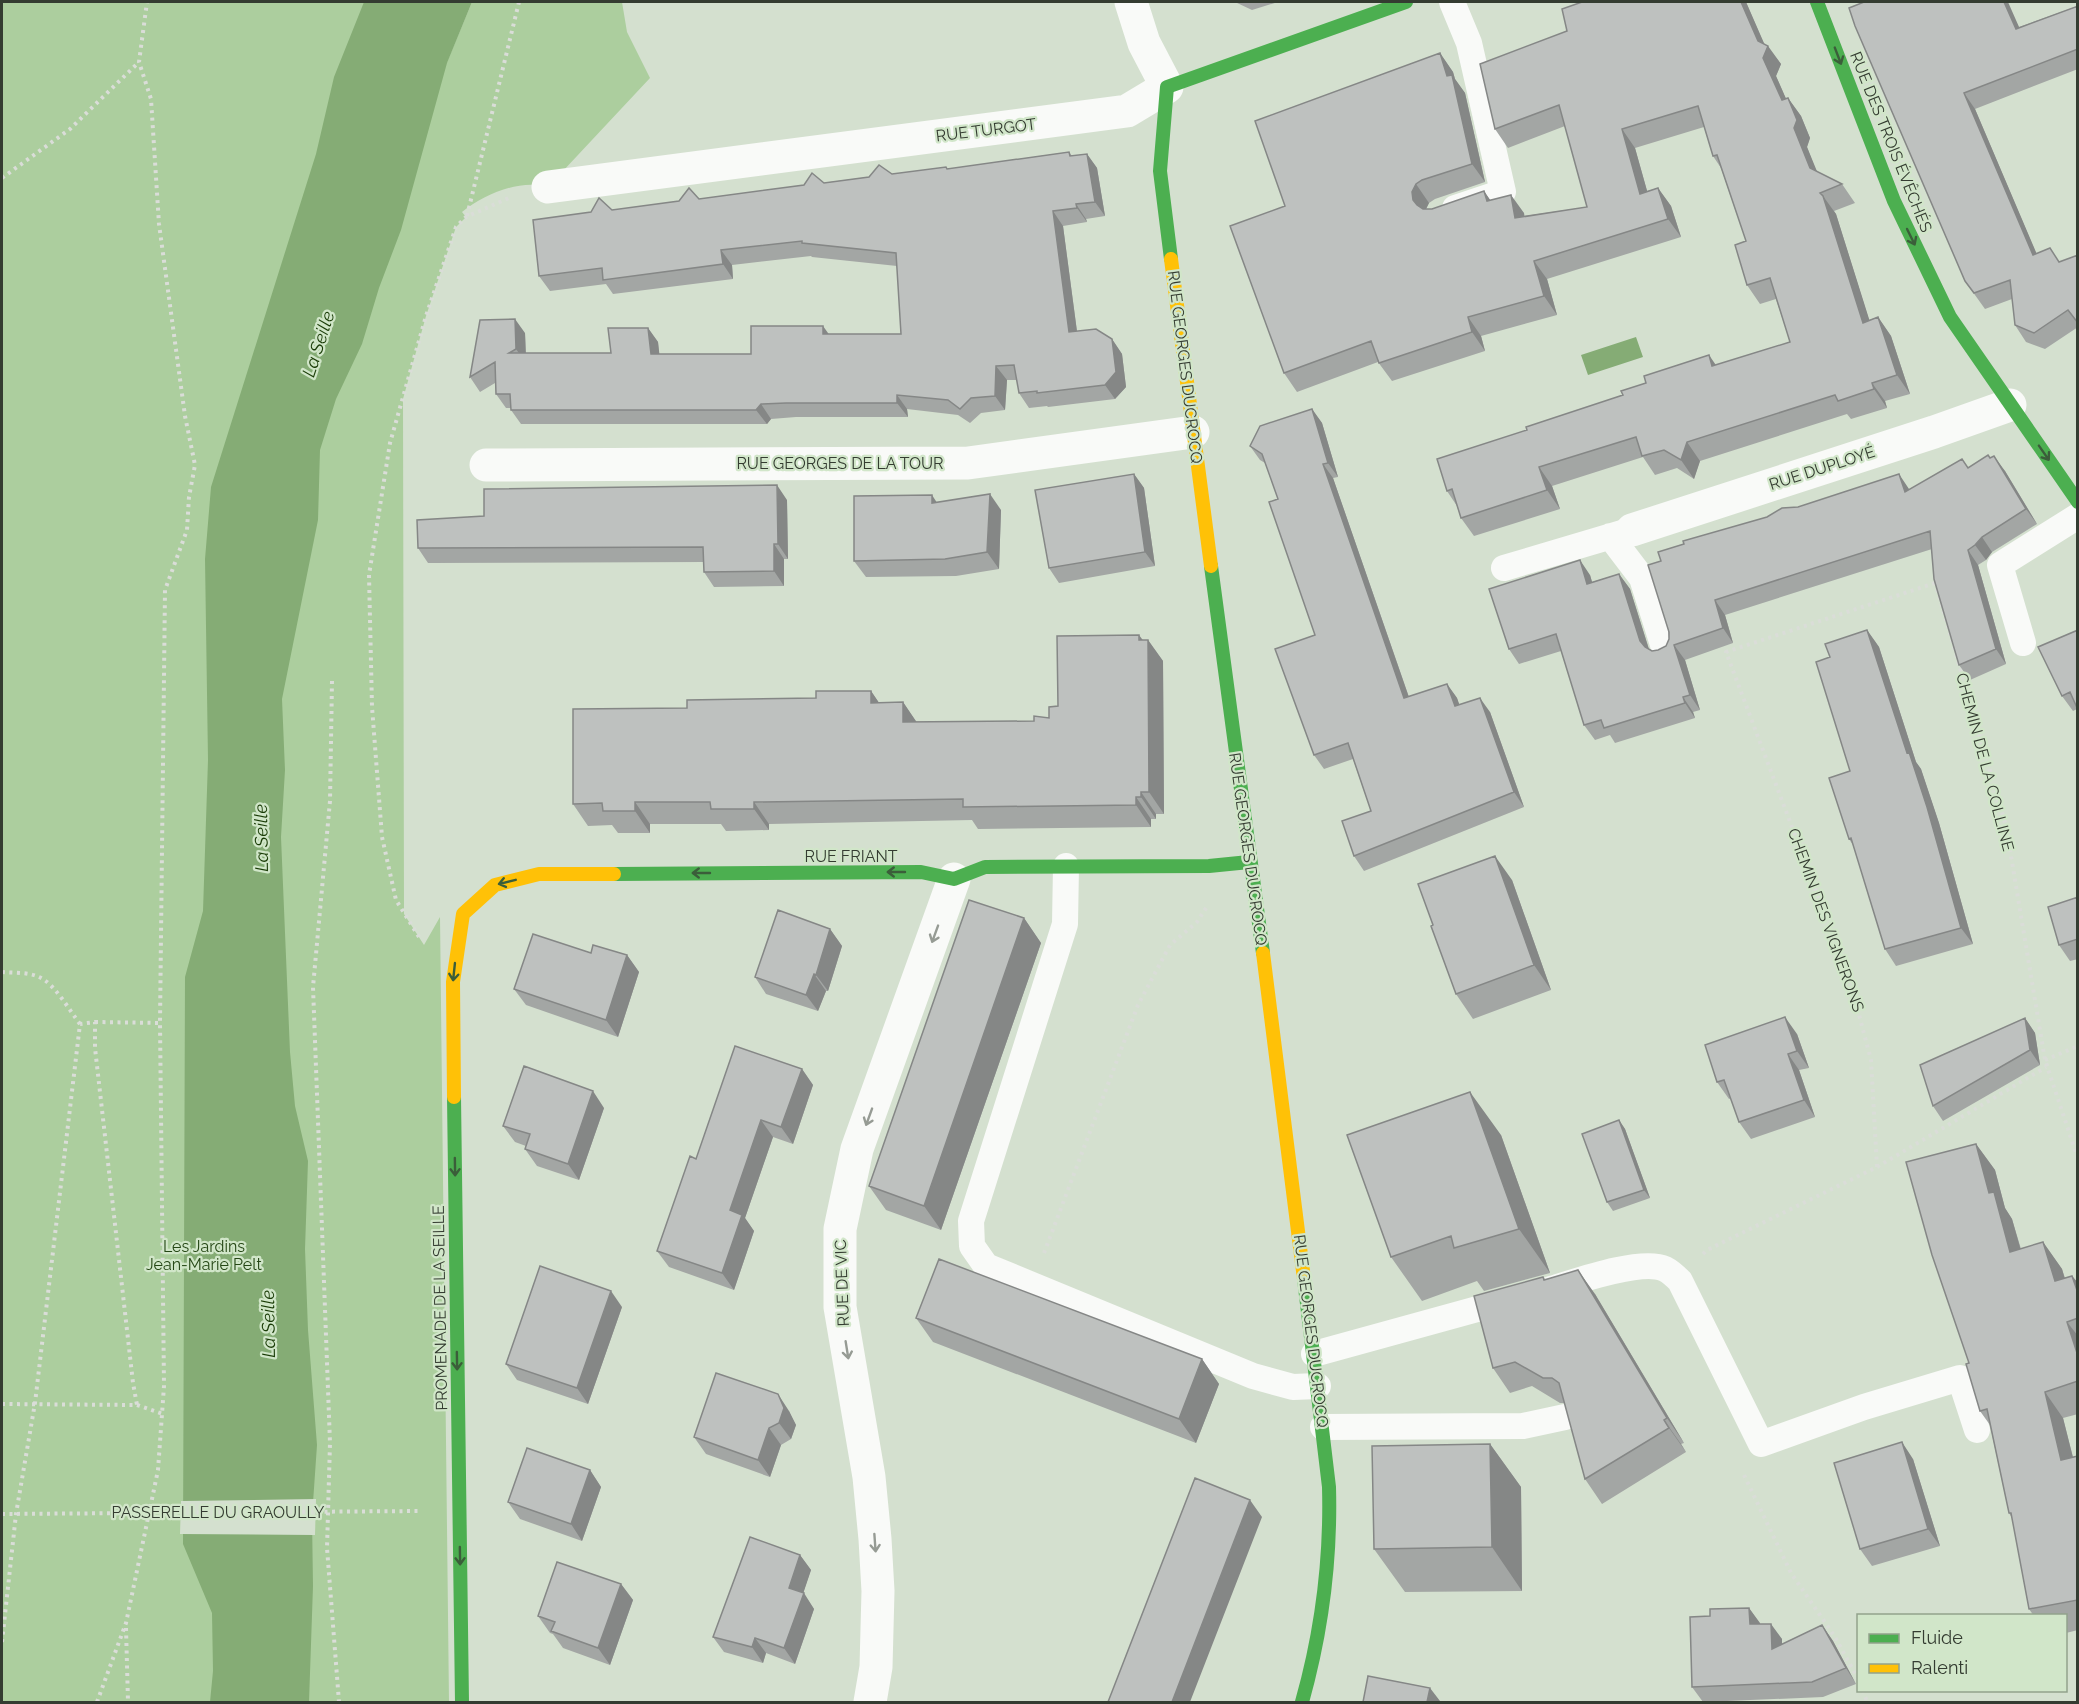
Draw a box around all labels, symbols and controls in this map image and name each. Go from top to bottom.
one-way arrow [1833,46,1844,65]
street label: RUE DES TROIS ÉVÊCHÉS [1846,49,1937,235]
street label: RUE TURGOT [935,114,1038,146]
one-way arrow [1906,227,1918,245]
street label: RUE GEORGES DUCROCQ [1164,269,1206,465]
water label: La Seille [298,308,339,380]
street label: RUE DUPLOYÉ [1766,441,1878,494]
one-way arrow [2038,444,2050,461]
street label: RUE GEORGES DE LA TOUR [736,454,944,473]
street label: CHEMIN DE LA COLLINE [1952,671,2018,853]
street label: RUE GEORGES DUCROCQ [1225,751,1271,947]
water label: La Seille [250,804,272,872]
street label: CHEMIN DES VIGNERONS [1784,825,1868,1015]
street label: RUE FRIANT [804,847,898,866]
one-way arrow [887,866,907,878]
one-way arrow [692,867,712,879]
one-way arrow [498,877,517,888]
one-way arrow [928,924,939,943]
one-way arrow [448,961,459,981]
one-way arrow [862,1107,873,1126]
one-way arrow [449,1156,461,1176]
street label: PROMENADE DE LA SEILLE [429,1205,451,1411]
street label: RUE GEORGES DUCROCQ [1290,1233,1332,1429]
park label: Les Jardins Jean-Marie Pelt [146,1237,263,1274]
street label: RUE DE VIC [831,1239,853,1327]
water label: La Seille [257,1290,279,1358]
one-way arrow [842,1340,853,1359]
one-way arrow [452,1351,463,1371]
street label: PASSERELLE DU GRAOULLY [112,1503,325,1522]
one-way arrow [870,1532,881,1552]
one-way arrow [454,1546,466,1566]
legend [1857,1614,2067,1692]
text: Fluide [1911,1627,1963,1648]
text: Ralenti [1911,1657,1968,1678]

